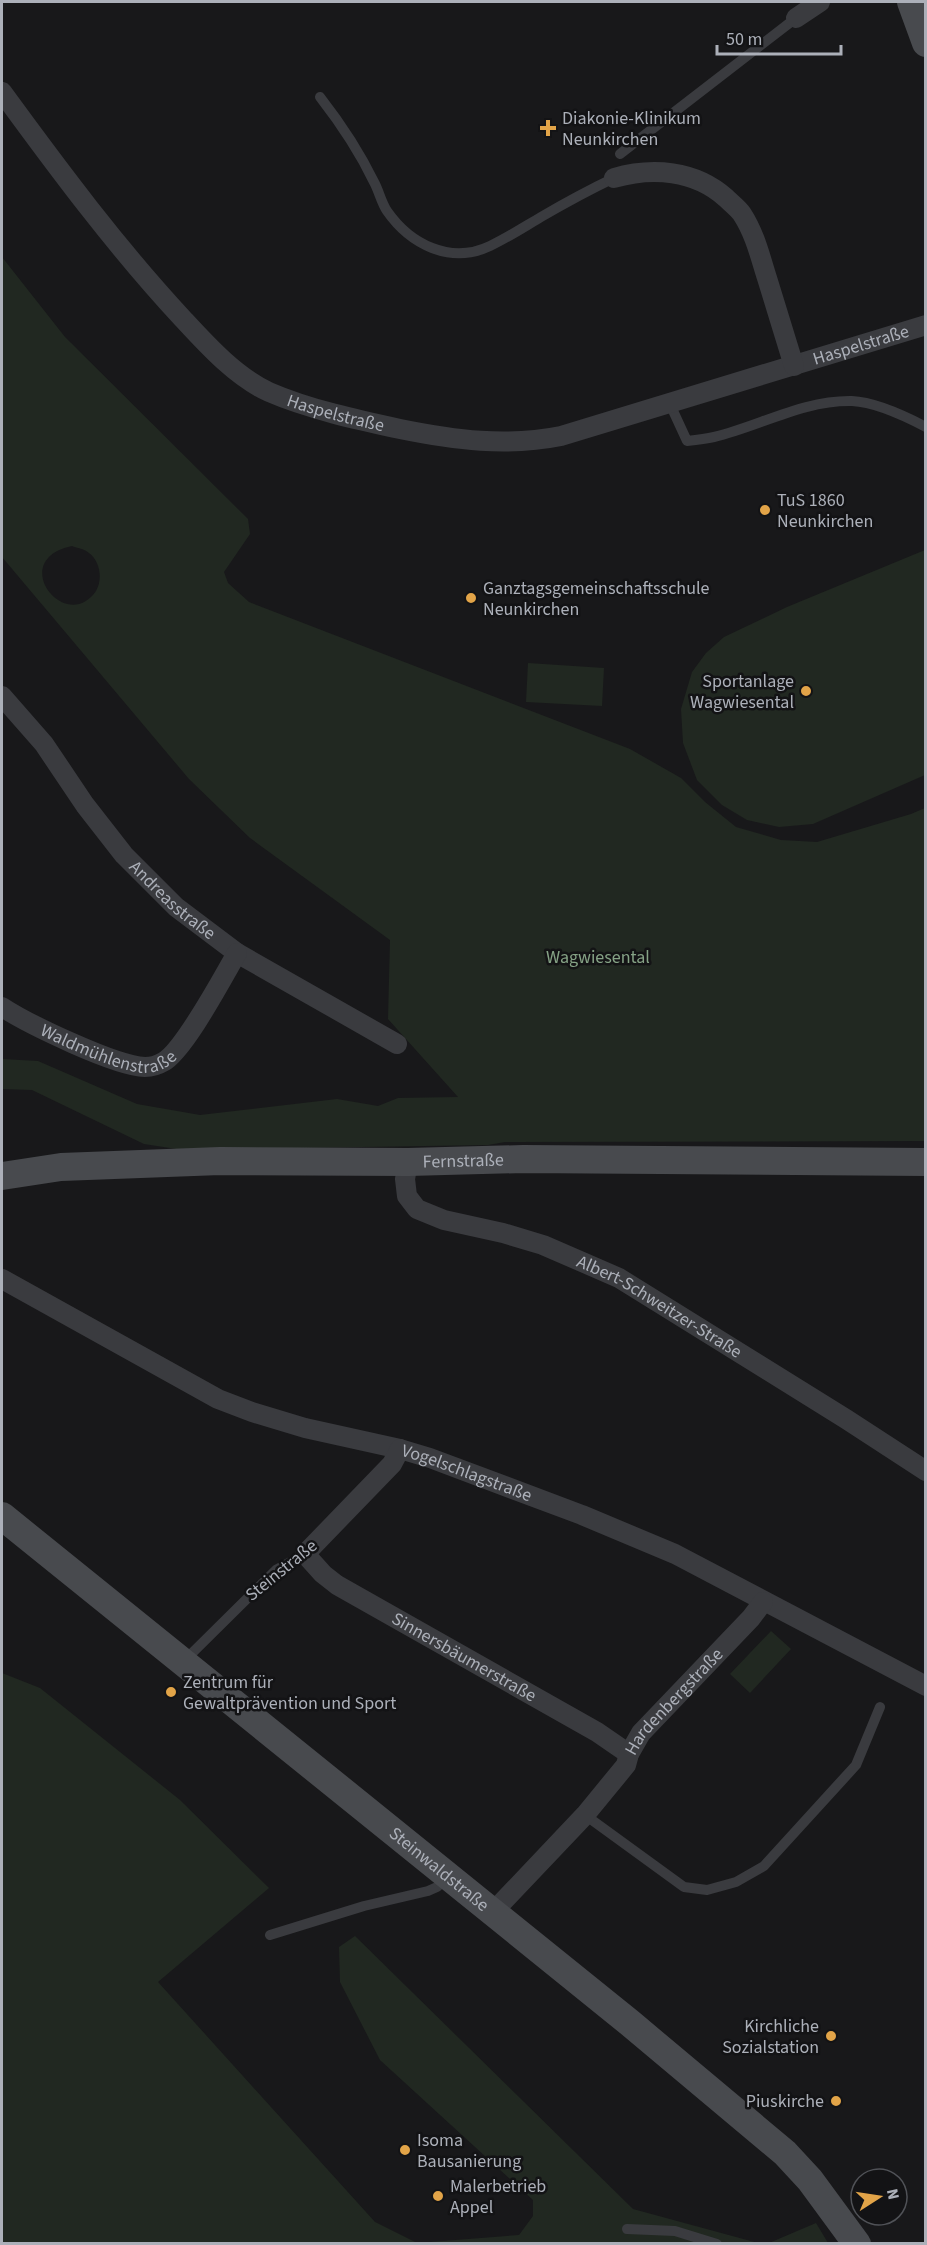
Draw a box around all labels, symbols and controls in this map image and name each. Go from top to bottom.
scale bar [717,18,842,56]
text: 50 m [726,27,762,52]
place label: Diakonie-Klinikum Neunkirchen [562,106,701,152]
marker: Diakonie-Klinikum Neunkirchen [539,119,557,137]
street label: Haspelstraße [810,319,912,372]
street label: Haspelstraße [284,388,387,438]
place label: TuS 1860 Neunkirchen [777,488,873,534]
marker: TuS 1860 Neunkirchen [758,503,772,517]
place label: Ganztagsgemeinschaftsschule Neunkirchen [483,576,710,622]
marker: Ganztagsgemeinschaftsschule Neunkirchen [464,591,478,605]
place label: Sportanlage Wagwiesental [690,669,794,715]
marker: Sportanlage Wagwiesental [799,684,813,698]
street label: Andreasstraße [123,855,221,946]
park label: Wagwiesental [546,945,650,970]
street label: Waldmühlenstraße [36,1018,183,1080]
street label: Fernstraße [422,1148,504,1175]
street label: Albert-Schweitzer-Straße [573,1249,747,1364]
street label: Vogelschlagstraße [399,1438,535,1508]
street label: Steinstraße [240,1534,323,1607]
street label: Sinnersbäumerstraße [387,1606,541,1708]
street label: Hardenbergstraße [619,1643,729,1760]
place label: Zentrum für Gewaltprävention und Sport [183,1670,396,1716]
marker: Zentrum für Gewaltprävention und Sport [164,1685,178,1699]
street label: Steinwaldstraße [384,1821,494,1918]
place label: Kirchliche Sozialstation [722,2014,819,2060]
marker: Kirchliche Sozialstation [824,2029,838,2043]
place label: Piuskirche [746,2089,824,2114]
marker: Piuskirche [829,2094,843,2108]
place label: Isoma Bausanierung [417,2128,521,2174]
marker: Isoma Bausanierung [398,2143,412,2157]
north arrow [849,2167,909,2227]
place label: Malerbetrieb Appel [450,2174,546,2220]
text: N [881,2187,905,2202]
marker: Malerbetrieb Appel [431,2189,445,2203]

